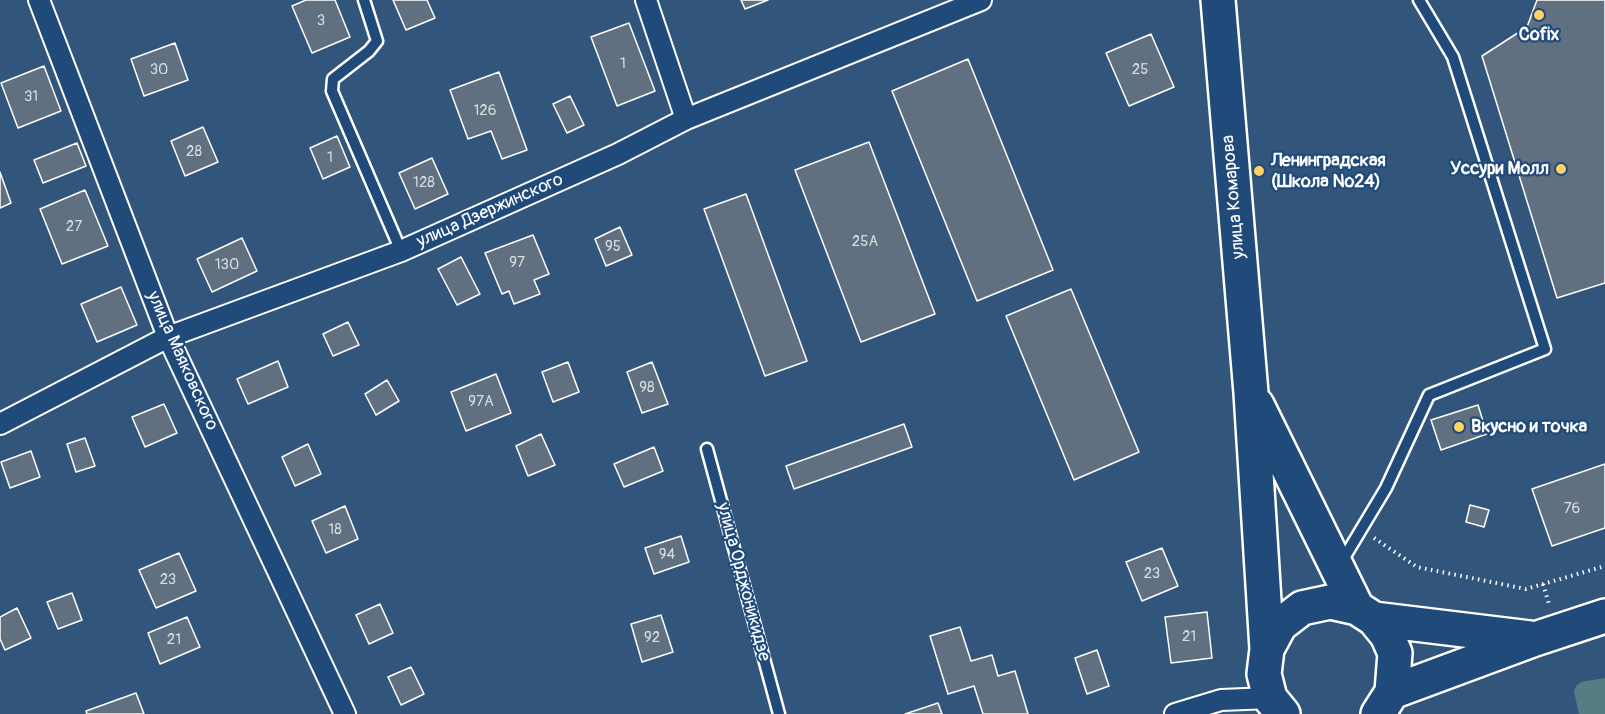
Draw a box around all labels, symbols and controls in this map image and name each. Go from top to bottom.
marker: Cofix [1532,8,1546,22]
house number: 3 [317,12,325,30]
place label: Cofix [1519,24,1559,46]
house number: 1 [620,55,626,73]
house number: 30 [150,61,168,79]
house number: 25 [1132,61,1148,79]
house number: 31 [24,88,38,106]
house number: 126 [474,102,496,120]
street label: улица Комарова [1218,134,1250,260]
house number: 28 [186,143,202,161]
house number: 1 [327,149,333,167]
place label: Ленинградская (Школа №24) [1271,150,1386,192]
place label: Уссури Молл [1450,158,1549,180]
marker: Уссури Молл [1554,162,1568,176]
marker: Ленинградская (Школа №24) [1252,164,1266,178]
street label: улица Дзержинского [413,169,567,253]
house number: 128 [413,174,435,192]
house number: 27 [66,218,82,236]
house number: 25А [852,233,878,251]
house number: 95 [605,238,621,256]
house number: 97 [509,254,525,272]
house number: 130 [215,256,239,274]
street label: улица Маяковского [142,288,222,434]
house number: 98 [639,379,655,397]
house number: 97А [468,393,494,411]
place label: Вкусно и точка [1471,416,1587,438]
marker: Вкусно и точка [1452,420,1466,434]
street label: улица Орджоникидзе [711,500,775,664]
house number: 76 [1564,500,1580,518]
house number: 18 [328,521,342,539]
house number: 94 [659,546,675,564]
house number: 23 [1144,565,1160,583]
house number: 23 [160,571,176,589]
house number: 21 [1182,628,1196,646]
house number: 92 [644,629,660,647]
house number: 21 [167,631,181,649]

